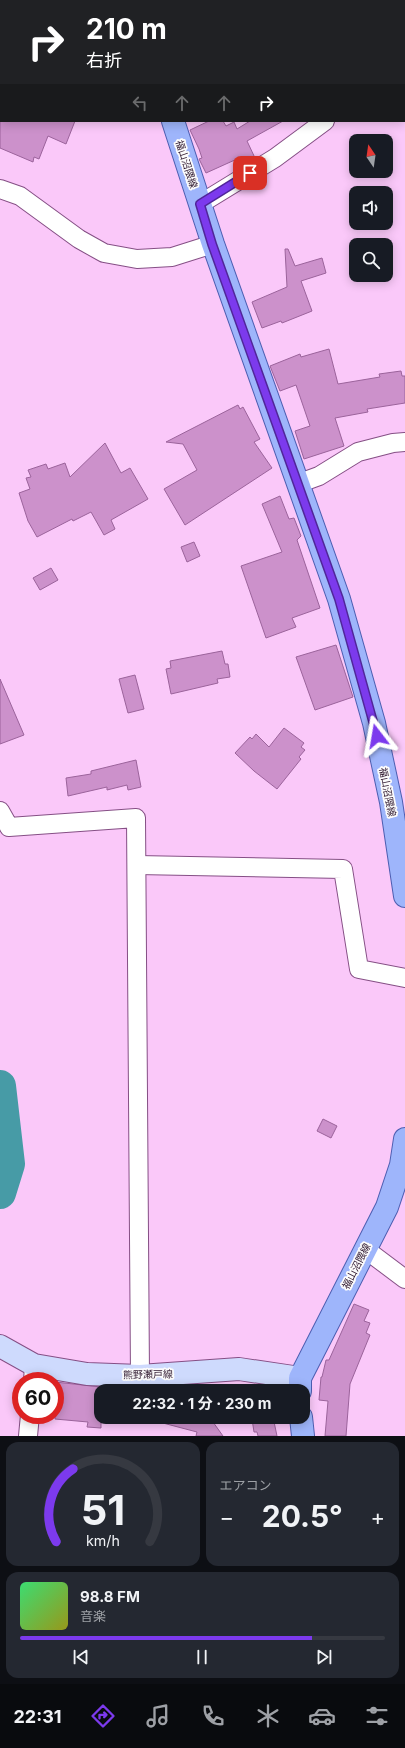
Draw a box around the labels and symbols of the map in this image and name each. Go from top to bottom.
north arrow [349,134,393,178]
street label: 福山沼隈線 [174,138,200,190]
pin [233,156,267,190]
position arrow [356,715,398,757]
street label: 福山沼隈線 [377,766,399,818]
street label: 福山沼隈線 [339,1241,373,1291]
street label: 熊野瀬戸線 [123,1368,173,1380]
speed limit sign: 60 [12,1372,64,1424]

